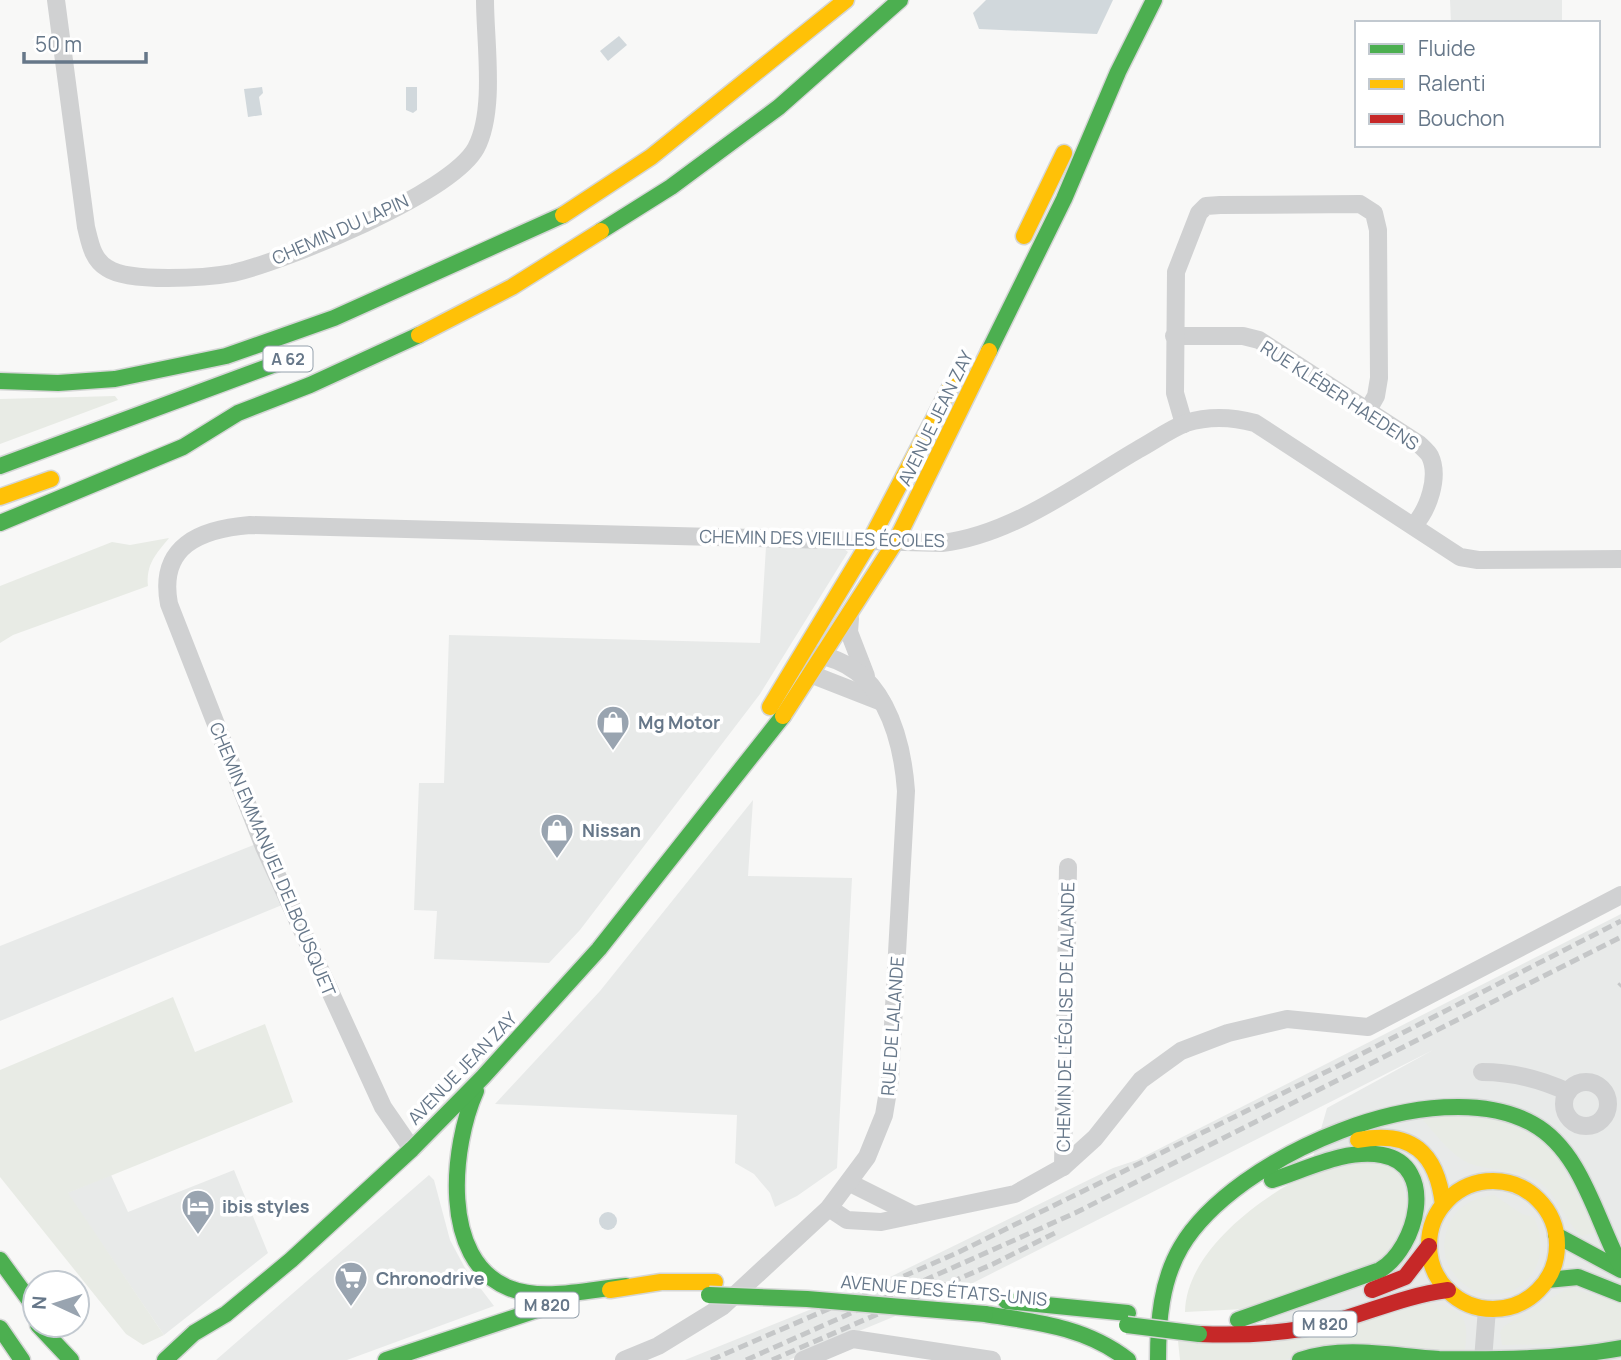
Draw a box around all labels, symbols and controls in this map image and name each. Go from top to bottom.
scale bar [24,21,147,65]
legend [1355,21,1600,147]
text: 50 m [35,30,82,58]
text: Fluide [1418,34,1476,62]
text: Ralenti [1418,69,1486,97]
text: Bouchon [1418,104,1505,132]
street label: CHEMIN DU LAPIN [268,188,412,270]
street label: RUE KLÉBER HAEDENS [1256,335,1424,455]
road number: A 62 [264,346,312,372]
street label: AVENUE JEAN ZAY [892,346,979,490]
street label: CHEMIN DES VIEILLES ÉCOLES [699,524,945,552]
shop icon: Mg Motor [594,703,632,752]
place label: Mg Motor [638,710,720,734]
street label: CHEMIN EMMANUEL DELBOUSQUET [204,718,342,1000]
shop icon: Nissan [538,811,576,860]
place label: Nissan [582,818,641,842]
street label: CHEMIN DE L'ÉGLISE DE LALANDE [1051,882,1079,1152]
street label: RUE DE LALANDE [875,956,909,1096]
street label: AVENUE JEAN ZAY [402,1006,523,1129]
hotel icon: ibis styles [179,1187,217,1236]
place label: ibis styles [222,1194,310,1218]
supermarket icon: Chronodrive [332,1259,370,1308]
place label: Chronodrive [376,1266,485,1290]
north arrow [21,1269,91,1339]
street label: AVENUE DES ÉTATS-UNIS [840,1269,1048,1311]
road number: M 820 [516,1292,578,1317]
text: N [26,1295,52,1311]
road number: M 820 [1294,1312,1356,1336]

